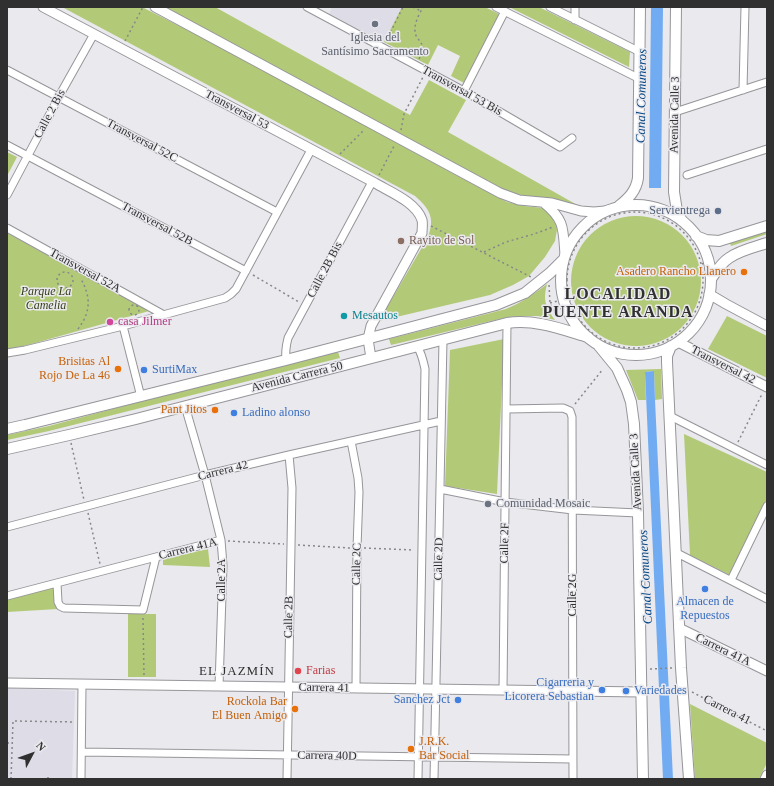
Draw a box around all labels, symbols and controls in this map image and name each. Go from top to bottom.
marker: Iglesia del Santísimo Sacramento [370,19,380,29]
place label: Iglesia del Santísimo Sacramento [321,31,429,59]
water label: Canal Comuneros [633,49,651,143]
street label: Transversal 53 Bis [419,63,505,119]
street label: Avenida Calle 3 [667,76,683,154]
street label: Calle 2 Bis [31,87,69,141]
street label: Transversal 53 [202,87,272,133]
street label: Transversal 52C [104,116,180,166]
street label: Transversal 52B [119,199,195,249]
place label: Servientrega [649,204,710,218]
marker: Servientrega [713,206,723,216]
place label: Rayito de Sol [409,234,474,248]
marker: Rayito de Sol [396,236,406,246]
street label: Calle 2B Bis [304,240,346,300]
street label: Transversal 52A [47,245,123,297]
place label: Asadero Rancho Llanero [616,265,736,279]
marker: Asadero Rancho Llanero [739,267,749,277]
park label: Parque La Camelia [21,285,71,313]
district label: LOCALIDAD PUENTE ARANDA [542,285,694,323]
place label: Mesautos [352,309,398,323]
marker: Mesautos [339,311,349,321]
place label: casa Jilmer [118,315,172,329]
marker: casa Jilmer [105,317,115,327]
street label: Transversal 42 [688,343,758,387]
place label: Brisitas Al Rojo De La 46 [39,355,110,383]
street label: Avenida Carrera 50 [250,359,344,395]
place label: SurtiMax [152,363,197,377]
marker: Brisitas Al Rojo De La 46 [113,364,123,374]
marker: SurtiMax [139,365,149,375]
place label: Pant Jitos [161,403,207,417]
marker: Pant Jitos [210,405,220,415]
place label: Ladino alonso [242,406,310,420]
marker: Ladino alonso [229,408,239,418]
street label: Avenida Calle 3 [627,433,645,511]
street label: Carrera 42 [197,458,249,484]
place label: Comunidad Mosaic [496,497,590,511]
marker: Comunidad Mosaic [483,499,493,509]
street label: Calle 2F [497,522,513,564]
water label: Canal Comuneros [636,529,656,625]
street label: Carrera 41A [157,535,219,563]
street label: Calle 2D [431,537,447,581]
street label: Calle 2C [349,543,365,585]
street label: Calle 2A [215,559,229,601]
street label: Calle 2G [566,574,580,616]
marker: Almacen de Repuestos [700,584,710,594]
place label: Almacen de Repuestos [676,595,734,623]
street label: Calle 2B [281,596,297,638]
street label: Carrera 41A [693,630,753,670]
district label: EL JAZMÍN [199,664,275,680]
place label: Farias [306,664,335,678]
marker: Farias [293,666,303,676]
place label: Cigarreria y Licorera Sebastian [504,676,594,704]
street label: Carrera 41 [298,680,350,696]
place label: Variedades [634,684,687,698]
marker: Cigarreria y Licorera Sebastian [597,685,607,695]
marker: Variedades [621,686,631,696]
street label: Carrera 41 [701,692,753,728]
place label: Sanchez Jct [394,693,450,707]
place label: Rockola Bar El Buen Amigo [212,695,287,723]
marker: Sanchez Jct [453,695,463,705]
marker: Rockola Bar El Buen Amigo [290,704,300,714]
north arrow [12,734,52,774]
place label: J.R.K. Bar Social [419,735,469,763]
text: N [34,739,48,753]
marker: J.R.K. Bar Social [406,744,416,754]
street label: Carrera 40D [297,748,357,764]

